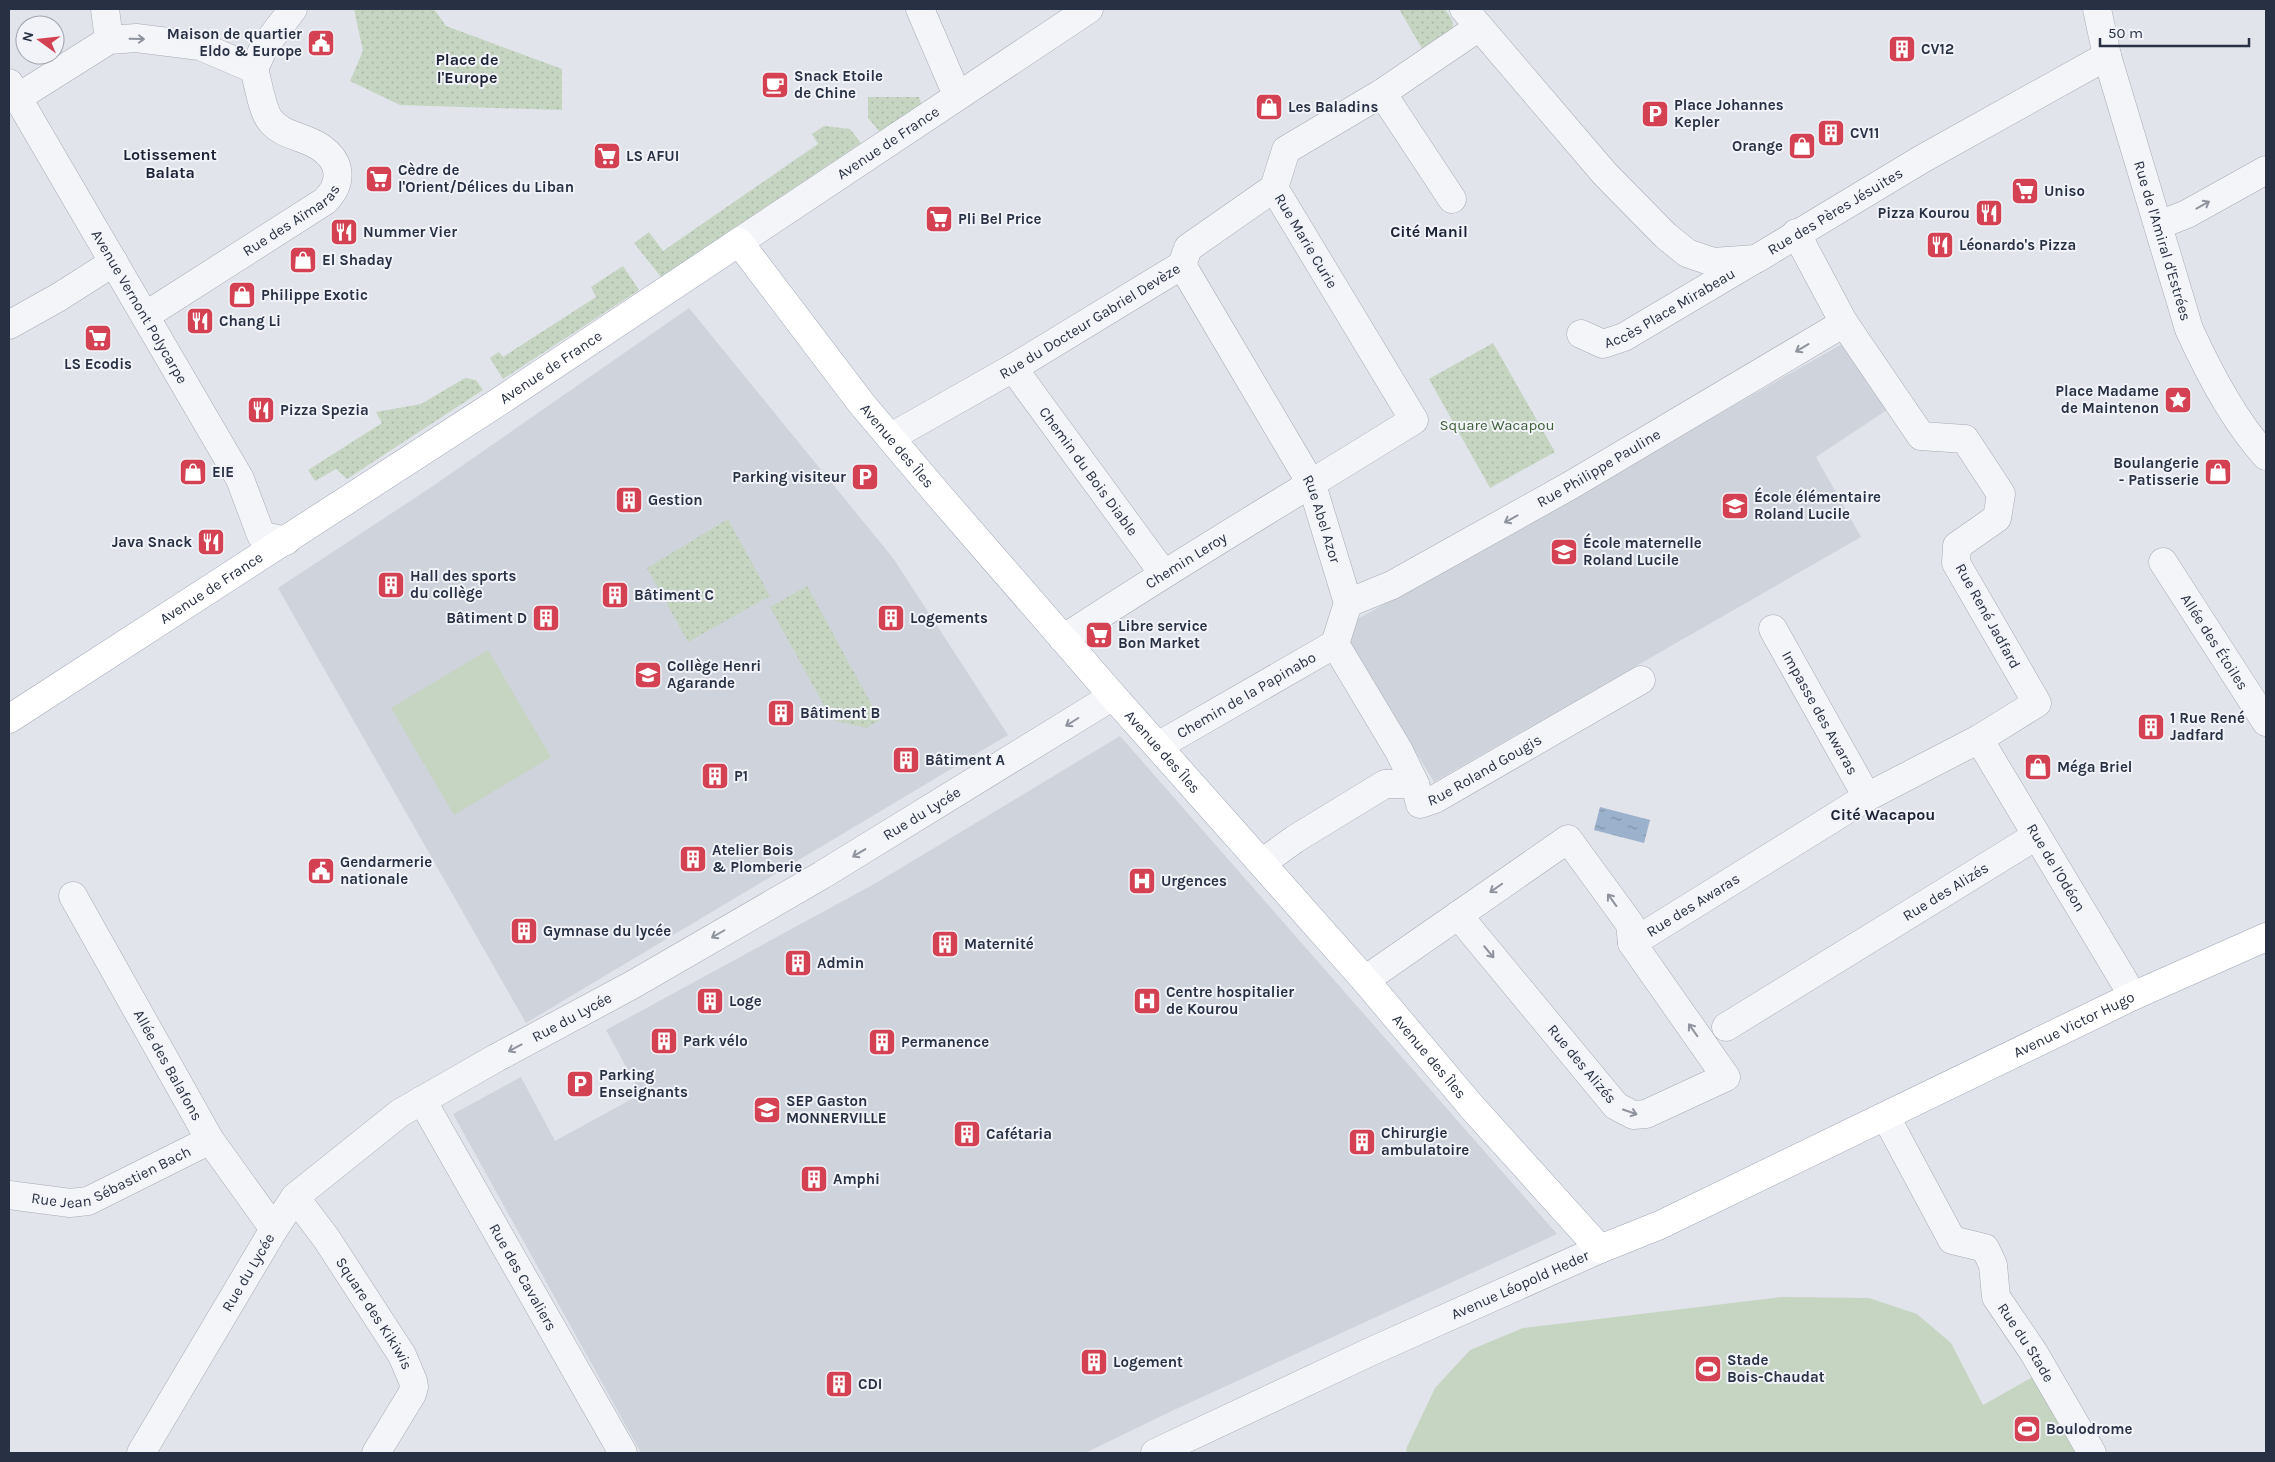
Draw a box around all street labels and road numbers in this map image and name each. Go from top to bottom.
street label: Avenue de France [833,102,943,183]
street label: Rue de l'Amiral d'Estrées [2130,159,2195,323]
street label: Rue des Pères Jésuites [1764,164,1906,259]
street label: Rue des Aïmaras [239,182,344,260]
street label: Rue Marie Curie [1271,190,1341,292]
street label: Avenue Vernont Polycarpe [88,226,191,387]
street label: Rue du Docteur Gabriel Devèze [996,259,1183,383]
street label: Accès Place Mirabeau [1602,264,1738,352]
street label: Avenue de France [496,327,605,408]
street label: Avenue des Îles [856,400,938,492]
street label: Chemin du Bois Diable [1035,403,1142,539]
street label: Rue Philippe Pauline [1534,425,1664,511]
street label: Rue Abel Azor [1299,471,1345,566]
street label: Chemin Leroy [1142,528,1230,593]
street label: Avenue de France [156,548,266,628]
street label: Rue René Jadfard [1952,560,2024,672]
street label: Allée des Étoiles [2177,591,2252,693]
street label: Chemin de la Papinabo [1174,648,1319,742]
street label: Impasse des Awaras [1778,648,1862,778]
street label: Avenue des Îles [1121,706,1204,797]
street label: Rue Roland Gougis [1425,730,1545,810]
street label: Rue du Lycée [880,783,964,844]
street label: Rue de l'Odéon [2023,820,2089,915]
street label: Rue des Alizés [1899,858,1992,925]
street label: Rue des Awaras [1643,869,1743,941]
street label: Avenue Victor Hugo [2011,988,2137,1062]
street label: Rue du Lycée [529,989,615,1046]
street label: Allée des Balafons [130,1007,206,1124]
street label: Avenue des Îles [1389,1010,1470,1102]
street label: Rue des Alizés [1544,1021,1620,1107]
street label: Rue Jean Sébastien Bach [30,1142,194,1212]
street label: Rue des Cavaliers [485,1220,561,1334]
street label: Rue du Lycée [218,1230,278,1315]
street label: Avenue Léopold Heder [1448,1246,1592,1323]
street label: Square des Kikiwis [332,1254,416,1372]
street label: Rue du Stade [1994,1300,2058,1385]

